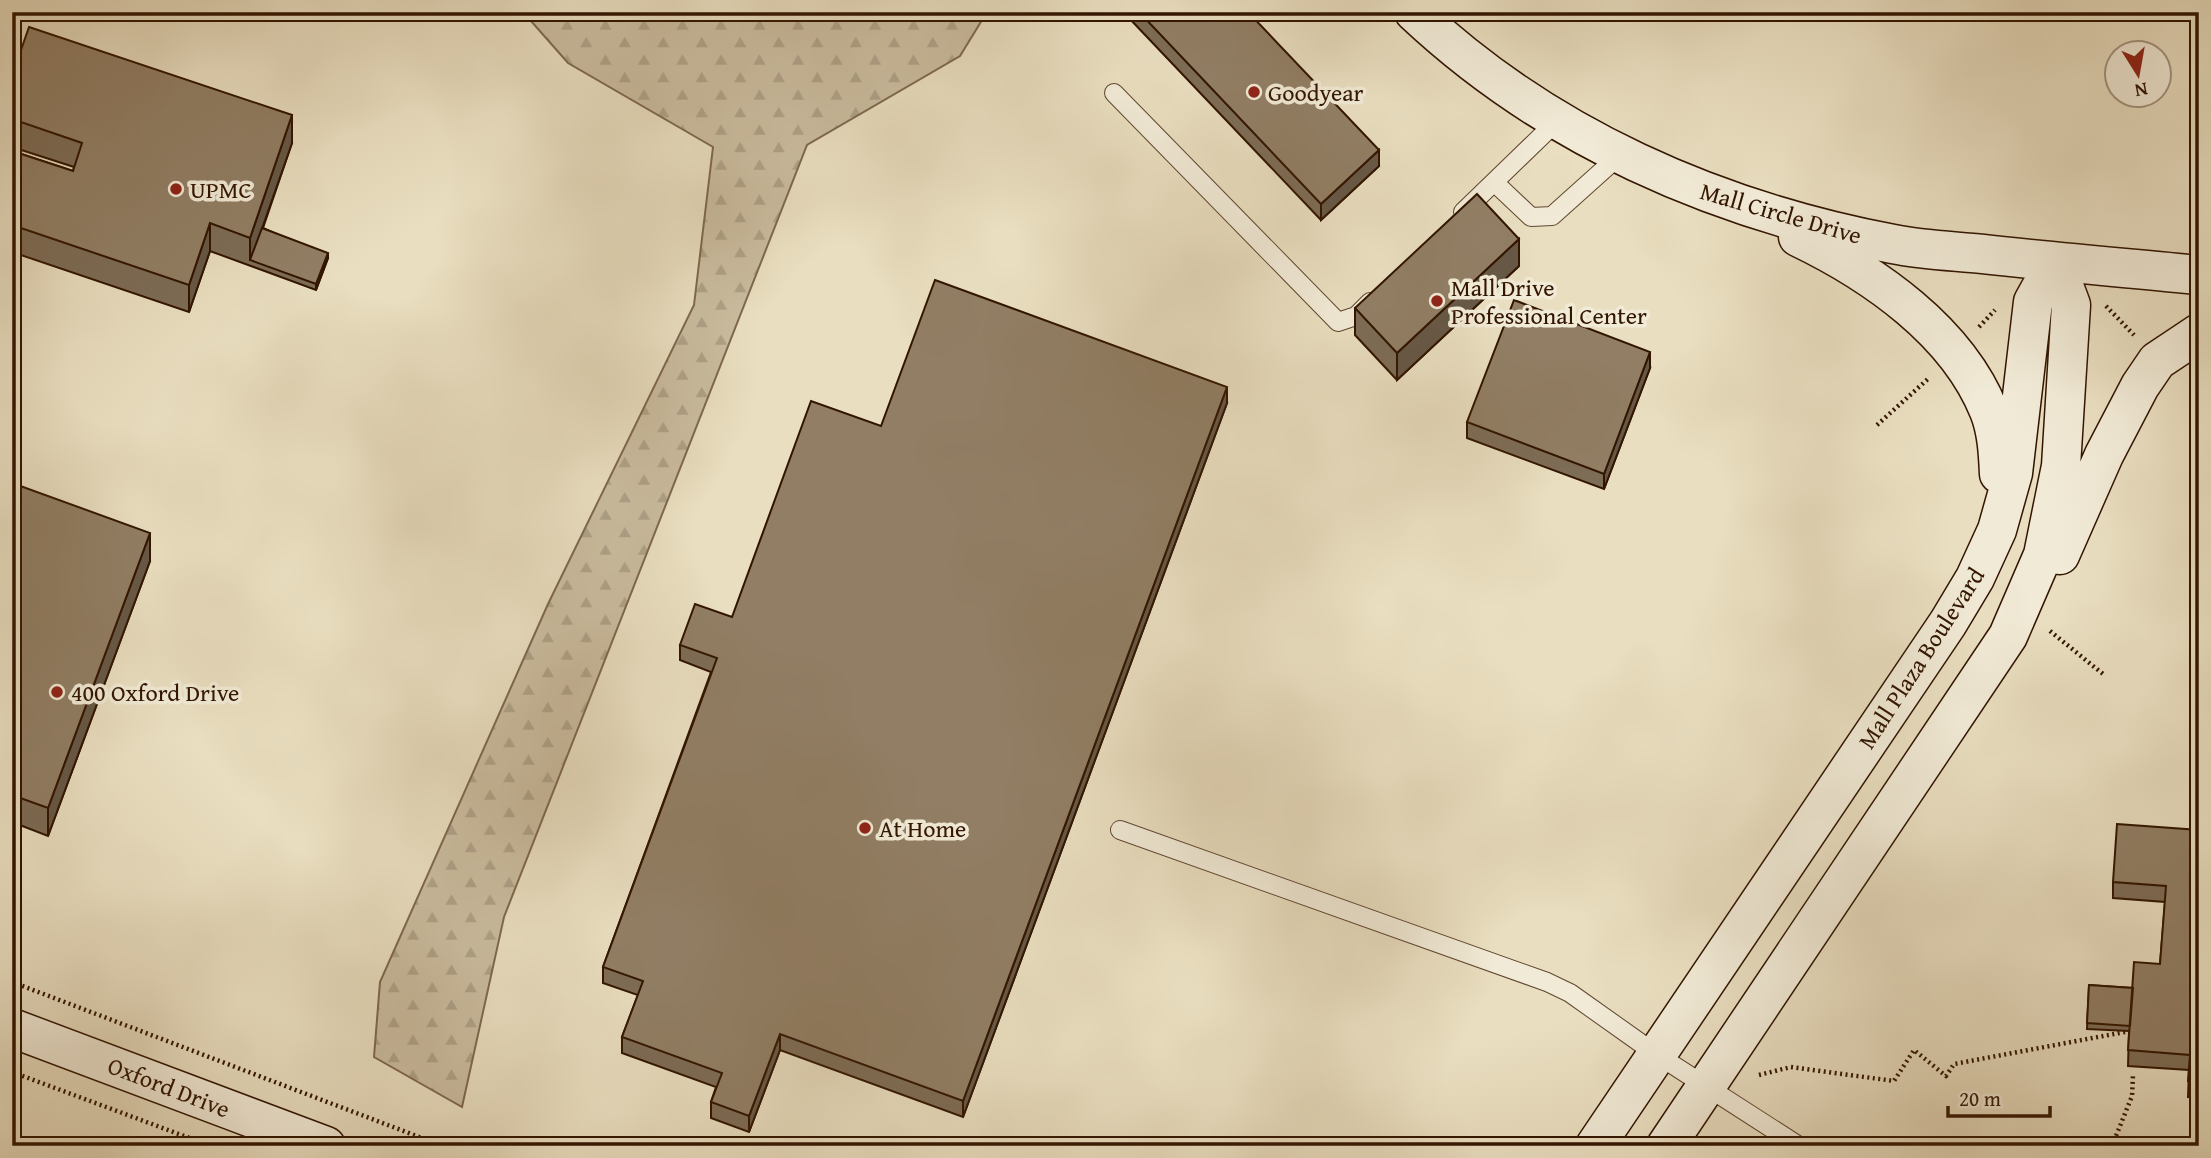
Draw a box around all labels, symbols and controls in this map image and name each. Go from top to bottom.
north arrow [2102,38,2172,108]
place label: Goodyear [1268,75,1364,110]
text: N [2132,76,2150,106]
marker: Goodyear [1246,84,1262,100]
place label: UPMC [190,172,251,207]
street label: Mall Circle Drive [1696,173,1866,253]
marker: UPMC [168,181,184,197]
place label: Mall Drive Professional Center [1451,270,1647,333]
marker: Mall Drive Professional Center [1429,293,1445,309]
street label: Mall Plaza Boulevard [1849,560,1993,756]
place label: 400 Oxford Drive [71,675,239,710]
marker: 400 Oxford Drive [49,684,65,700]
place label: At Home [879,811,966,846]
marker: At Home [857,820,873,836]
street label: Oxford Drive [103,1048,235,1126]
scale bar [1948,1074,2050,1118]
text: 20 m [1959,1083,2001,1114]

